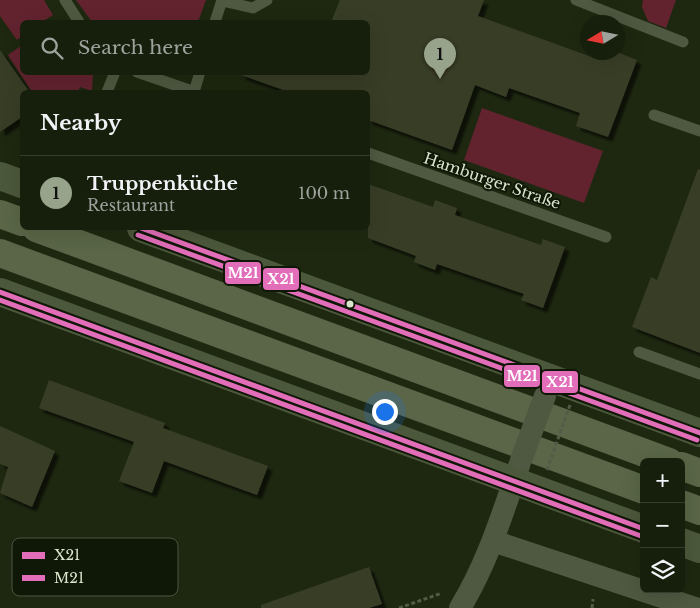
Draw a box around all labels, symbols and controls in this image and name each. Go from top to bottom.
north arrow [580,15,625,60]
search box [20,20,370,75]
icon: search [38,34,66,62]
text: Search here [78,36,193,59]
pin: 1 [424,38,456,79]
text: Nearby [40,110,121,136]
street label: Hamburger Straße [421,148,563,213]
text: Truppenküche [87,172,238,195]
text: 1 [53,183,59,203]
text: 100 m [298,183,350,203]
text: Restaurant [87,195,175,215]
line badge: M21 [224,261,262,285]
text: M21 [227,264,259,282]
line badge: X21 [262,267,300,291]
text: X21 [266,270,295,288]
unlabelled marker [345,299,355,309]
line badge: M21 [503,364,541,388]
text: M21 [506,367,538,385]
line badge: X21 [541,370,579,394]
text: X21 [545,373,574,391]
your location [372,399,398,425]
map controls [640,458,685,593]
button: + [640,458,685,503]
button: − [640,503,685,548]
legend [12,538,178,596]
text: X21 [54,546,80,564]
button: layers [640,548,685,593]
text: M21 [54,569,84,587]

